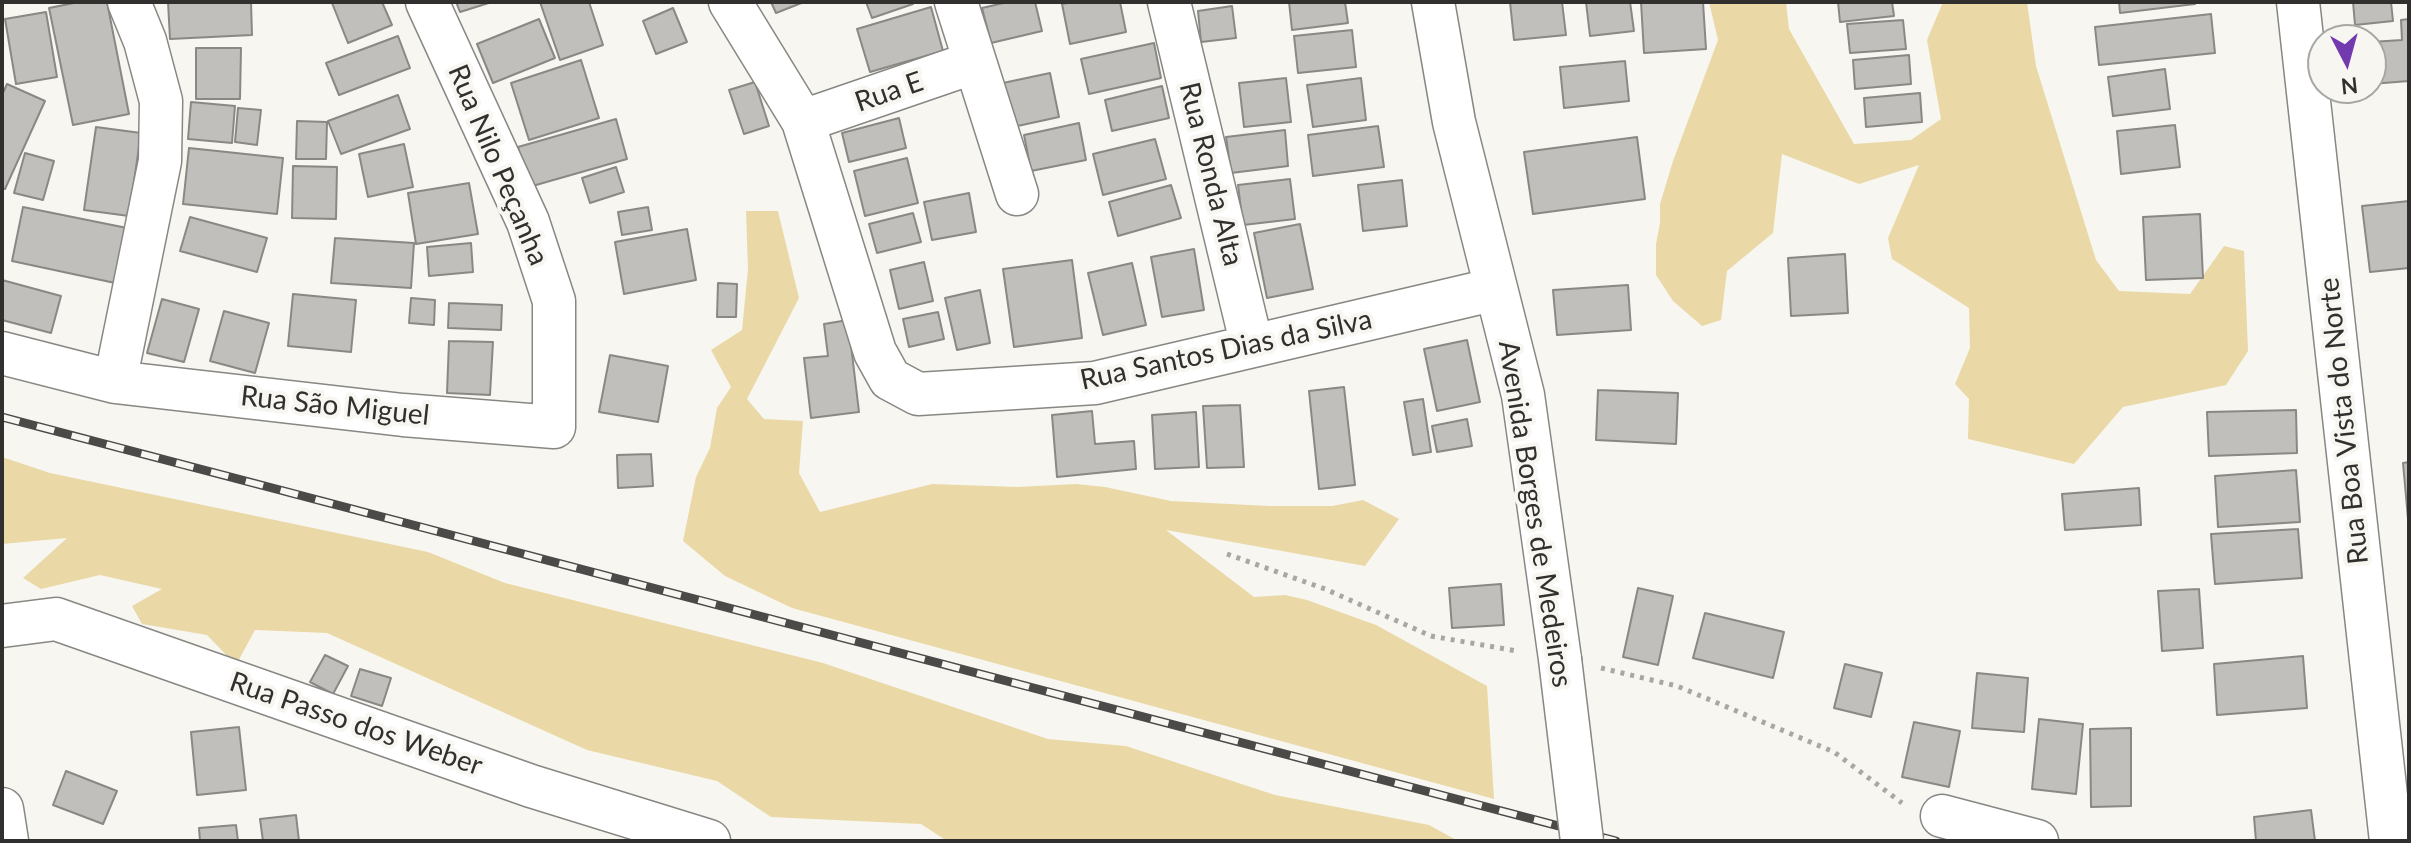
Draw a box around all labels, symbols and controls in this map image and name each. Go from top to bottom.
north arrow [2307,24,2387,104]
street label: Rua Nilo Peçanha [441,60,555,270]
street label: Rua E [851,65,927,119]
text: N [2340,72,2359,101]
street label: Rua Ronda Alta [1172,79,1250,269]
street label: Rua Boa Vista do Norte [2312,276,2376,566]
street label: Rua Santos Dias da Silva [1077,303,1375,397]
street label: Avenida Borges de Medeiros [1491,338,1579,690]
street label: Rua São Miguel [239,379,431,433]
street label: Rua Passo dos Weber [225,665,487,783]

